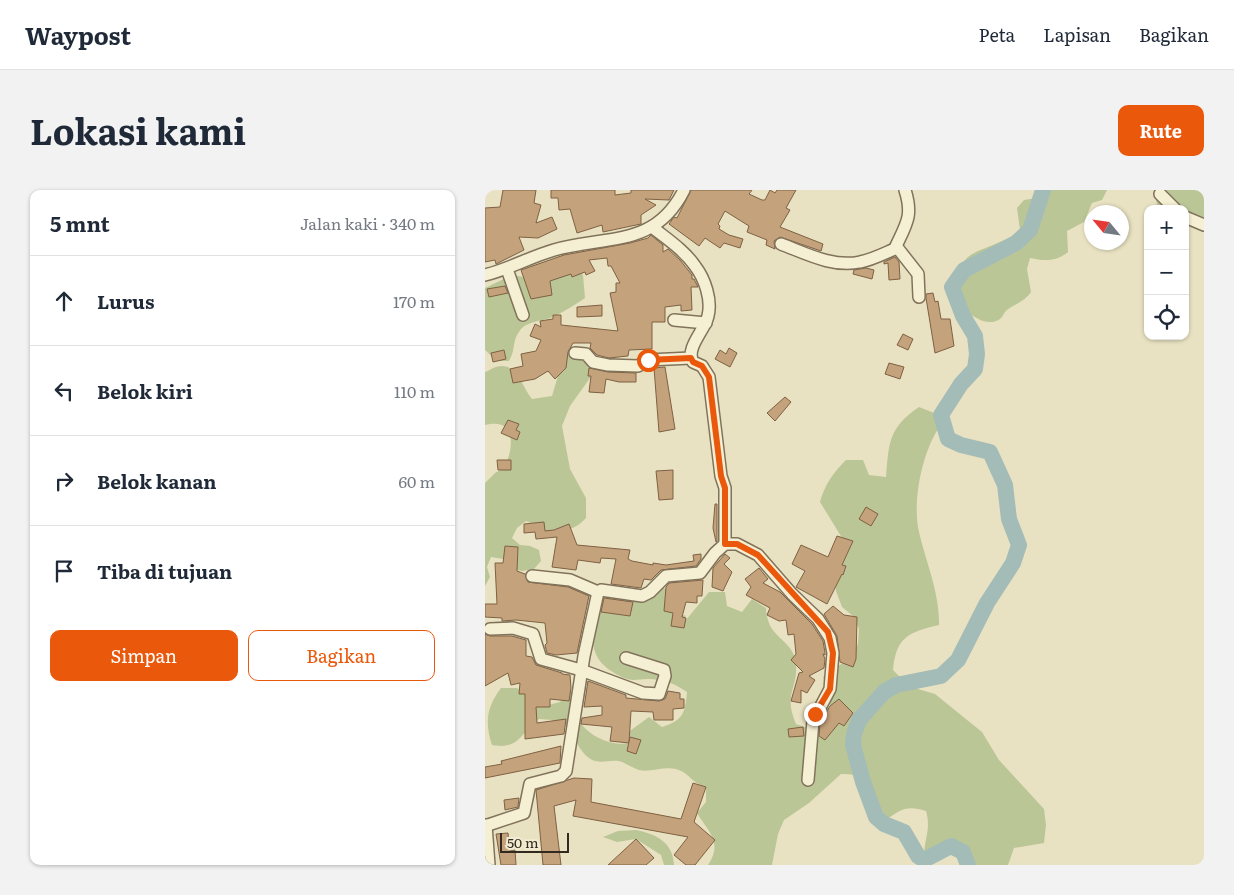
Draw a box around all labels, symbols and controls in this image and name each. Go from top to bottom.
text: Waypost [25,17,131,52]
text: Peta [979,21,1015,48]
text: Lapisan [1043,21,1111,48]
text: Bagikan [1139,21,1209,48]
text: Lokasi kami [30,104,246,156]
button: Rute [1118,105,1204,156]
north arrow [1084,205,1129,250]
map controls [1144,205,1189,340]
button: + [1144,205,1189,250]
text: 5 mnt [50,207,110,238]
text: Jalan kaki · 340 m [300,211,435,235]
button: − [1144,250,1189,295]
icon: ahead [50,287,78,315]
text: Lurus [97,287,154,315]
text: 170 m [393,289,435,313]
button: locate [1144,295,1189,340]
route start [637,349,660,372]
icon: left [50,377,78,405]
text: Belok kiri [97,377,193,405]
text: 110 m [394,379,435,403]
icon: right [50,467,78,495]
text: Belok kanan [97,467,216,495]
text: 60 m [398,469,435,493]
icon: arrive [50,557,78,585]
text: Tiba di tujuan [97,557,232,585]
button: Simpan [50,630,238,681]
button: Bagikan [248,630,435,681]
route end [804,703,827,726]
scale bar [500,830,569,853]
text: 50 m [507,832,539,852]

